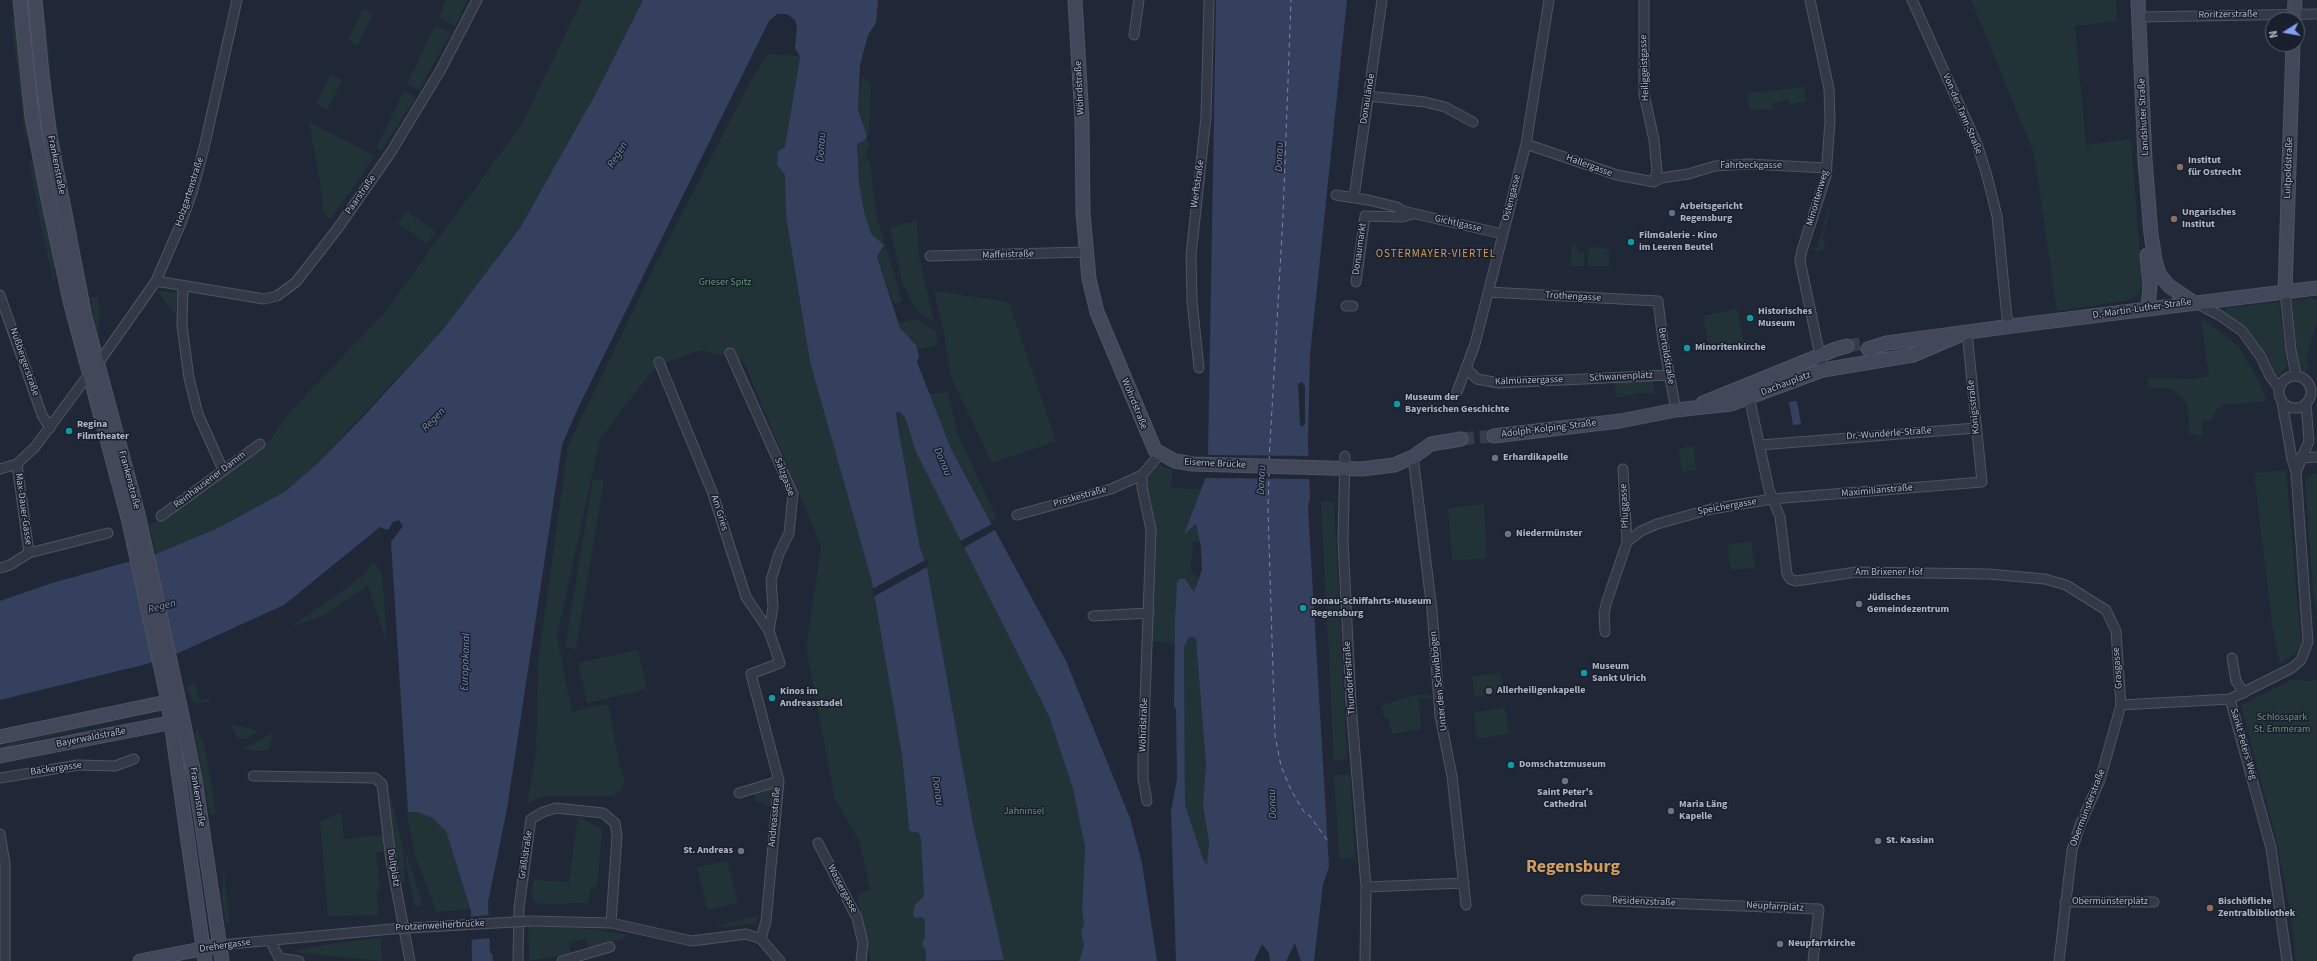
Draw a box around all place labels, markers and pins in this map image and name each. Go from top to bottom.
place label: Institut für Ostrecht [2188,155,2241,178]
marker: Institut für Ostrecht [2175,162,2185,172]
place label: Arbeitsgericht Regensburg [1680,201,1743,224]
place label: Ungarisches Institut [2182,207,2236,230]
marker: Arbeitsgericht Regensburg [1667,208,1677,218]
marker: Ungarisches Institut [2169,214,2179,224]
place label: FilmGalerie - Kino im Leeren Beutel [1639,230,1718,254]
marker: FilmGalerie - Kino im Leeren Beutel [1626,237,1636,247]
place label: Historisches Museum [1758,306,1812,330]
marker: Historisches Museum [1745,313,1755,323]
place label: Minoritenkirche [1695,342,1766,354]
marker: Minoritenkirche [1682,343,1692,353]
place label: Museum der Bayerischen Geschichte [1405,392,1509,416]
marker: Museum der Bayerischen Geschichte [1392,399,1402,409]
place label: Regina Filmtheater [77,419,129,442]
marker: Regina Filmtheater [64,426,74,436]
place label: Erhardikapelle [1503,452,1568,464]
marker: Erhardikapelle [1490,453,1500,463]
place label: Niedermünster [1516,528,1582,540]
marker: Niedermünster [1503,529,1513,539]
place label: Jüdisches Gemeindezentrum [1867,592,1949,616]
place label: Donau-Schiffahrts-Museum Regensburg [1311,596,1431,620]
marker: Jüdisches Gemeindezentrum [1854,599,1864,609]
marker: Donau-Schiffahrts-Museum Regensburg [1298,603,1308,613]
place label: Museum Sankt Ulrich [1592,661,1646,684]
marker: Museum Sankt Ulrich [1579,668,1589,678]
place label: Allerheiligenkapelle [1497,685,1585,697]
place label: Kinos im Andreasstadel [780,686,843,710]
marker: Allerheiligenkapelle [1484,686,1494,696]
marker: Kinos im Andreasstadel [767,693,777,703]
place label: Domschatzmuseum [1519,759,1606,771]
marker: Domschatzmuseum [1506,760,1516,770]
marker: Saint Peter's Cathedral [1560,776,1570,786]
place label: Saint Peter's Cathedral [1537,787,1593,810]
place label: Maria Läng Kapelle [1679,799,1727,822]
marker: Maria Läng Kapelle [1666,806,1676,816]
place label: St. Kassian [1886,835,1934,847]
marker: St. Kassian [1873,836,1883,846]
place label: St. Andreas [683,845,733,857]
marker: St. Andreas [736,846,746,856]
place label: Bischöfliche Zentralbibliothek [2218,896,2295,920]
marker: Bischöfliche Zentralbibliothek [2205,903,2215,913]
place label: Neupfarrkirche [1788,938,1855,950]
marker: Neupfarrkirche [1775,939,1785,949]

